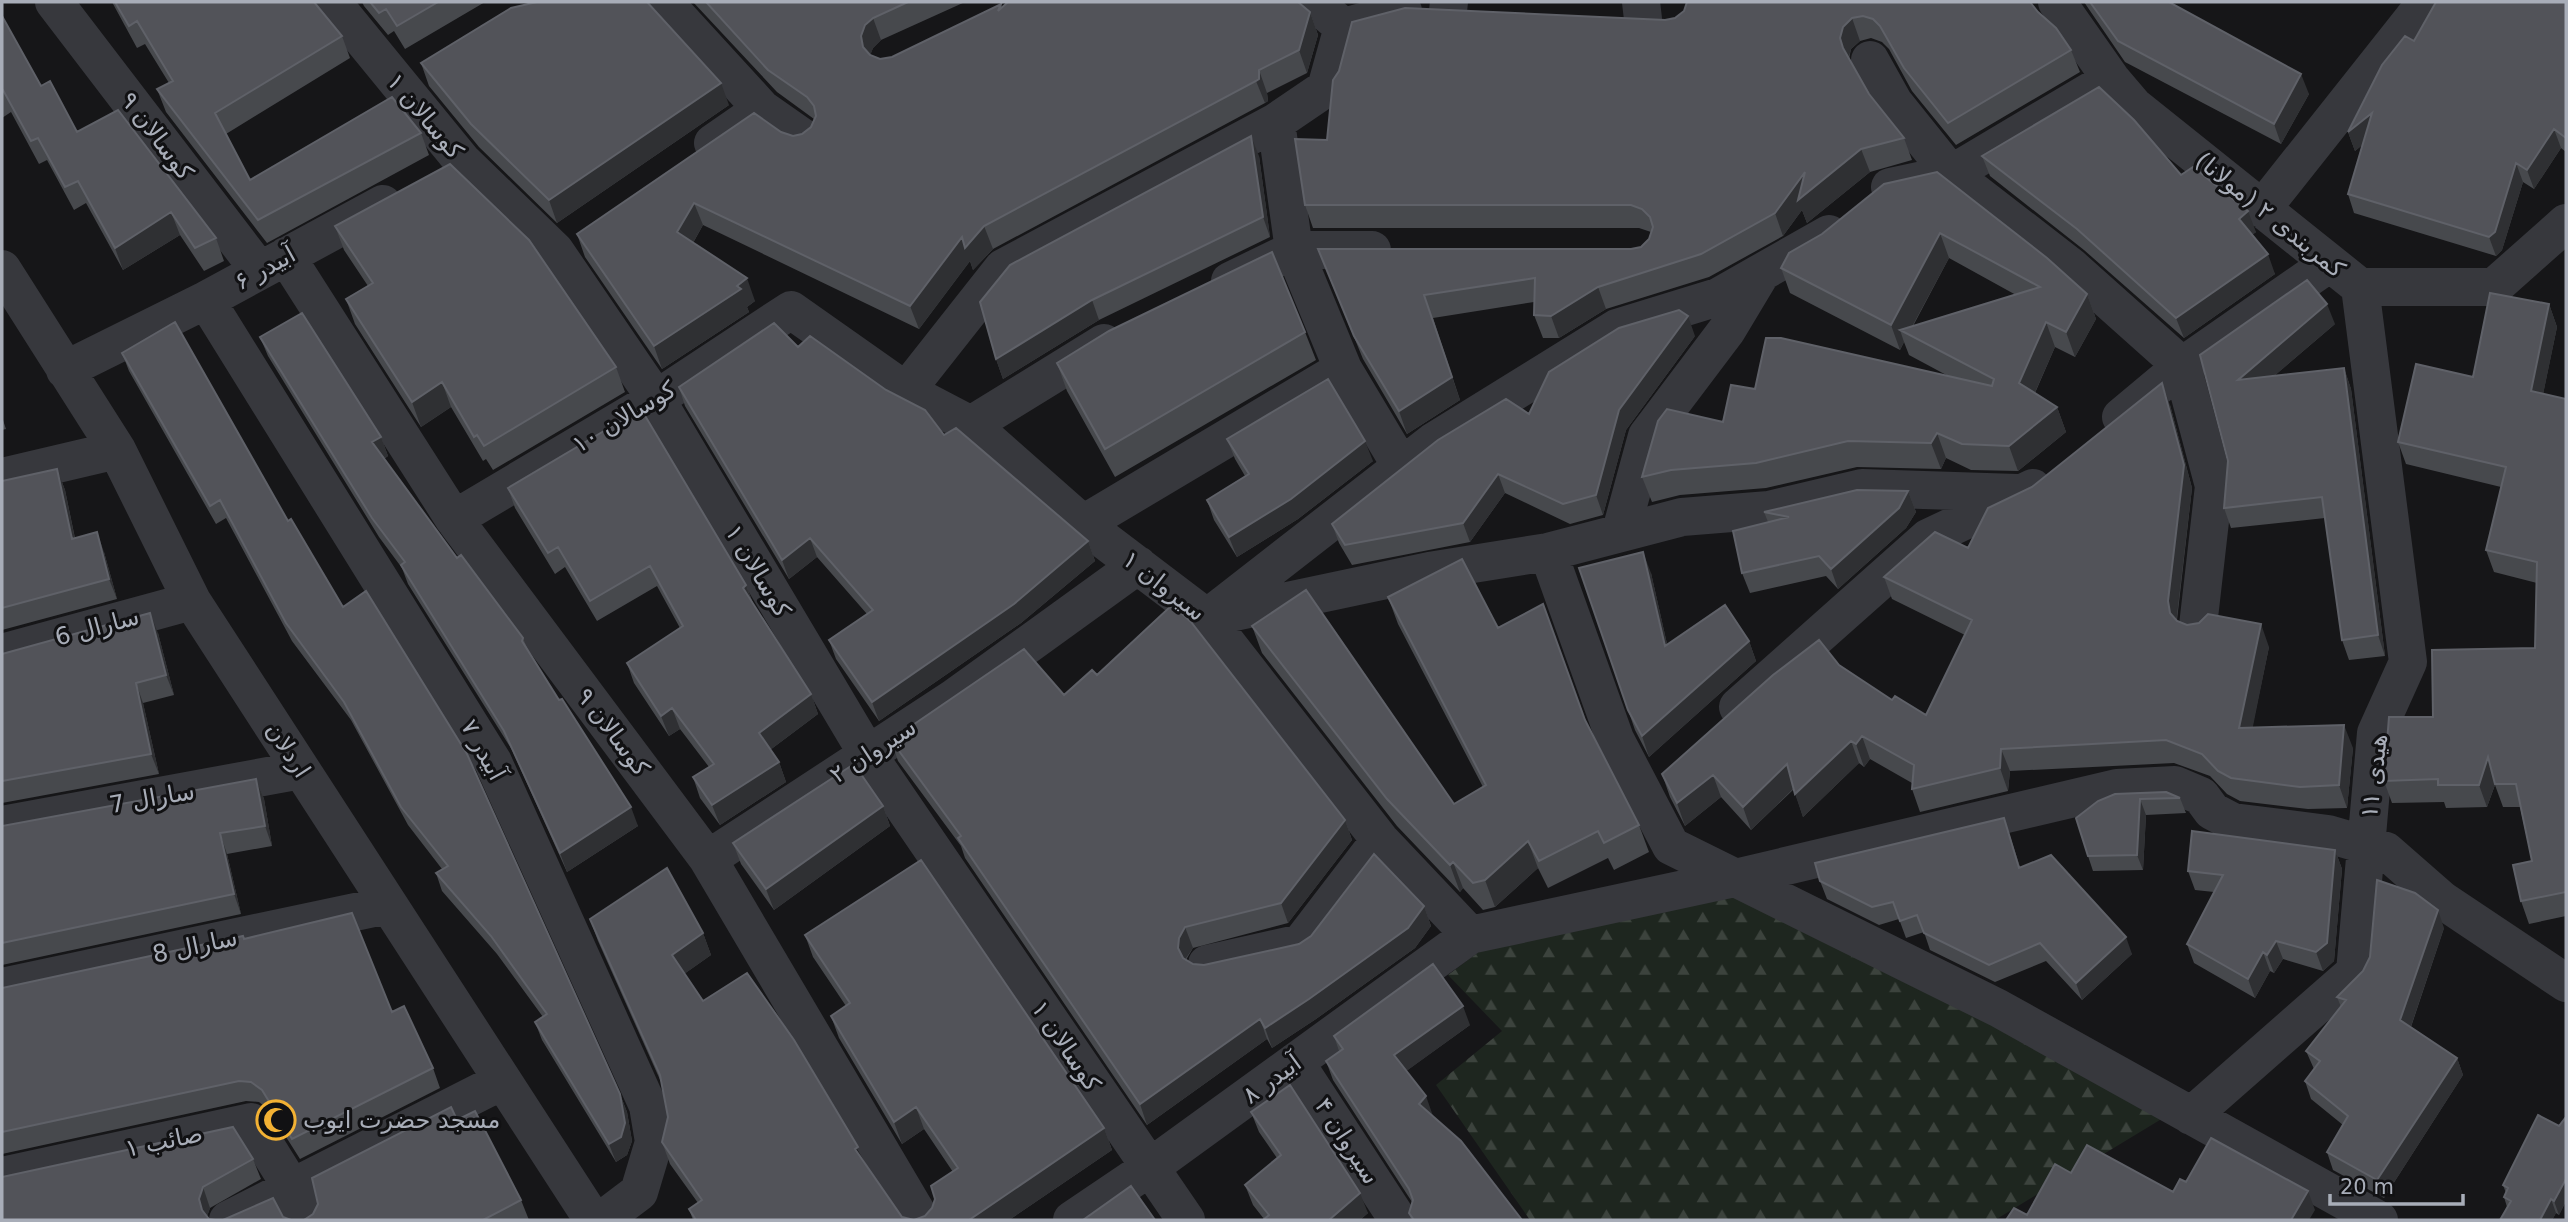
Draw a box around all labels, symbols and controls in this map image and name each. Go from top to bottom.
street label: کوسالان ۱ [381,68,469,165]
street label: کوسالان ۹ [115,86,200,186]
street label: کمربندی ۲ (مولانا) [2190,146,2351,284]
street label: آبیدر ۶ [229,238,302,296]
street label: کوسالان ۱۰ [567,375,681,459]
street label: کوسالان ۱ [719,520,797,623]
street label: سیروان ۱ [1117,545,1211,627]
street label: سارال 6 [52,602,142,652]
street label: کوسالان ۹ [571,682,656,782]
street label: سیروان ۲ [825,713,921,789]
street label: آبیدر ۷ [455,714,513,787]
street label: اردلان [260,717,316,783]
street label: هیدی ۱۱ [2355,732,2393,820]
street label: سارال 7 [107,777,197,819]
street label: سارال 8 [150,923,240,969]
street label: کوسالان ۱ [1026,995,1107,1097]
street label: آبیدر ۸ [1237,1047,1308,1110]
street label: سیروان ۴ [1309,1093,1385,1189]
mosque icon: مسجد حضرت ایوب [255,1099,297,1141]
place label: مسجد حضرت ایوب [303,1106,500,1134]
street label: صائب ۱ [123,1119,205,1163]
scale bar [2330,1162,2463,1206]
text: 20 m [2340,1175,2394,1199]

